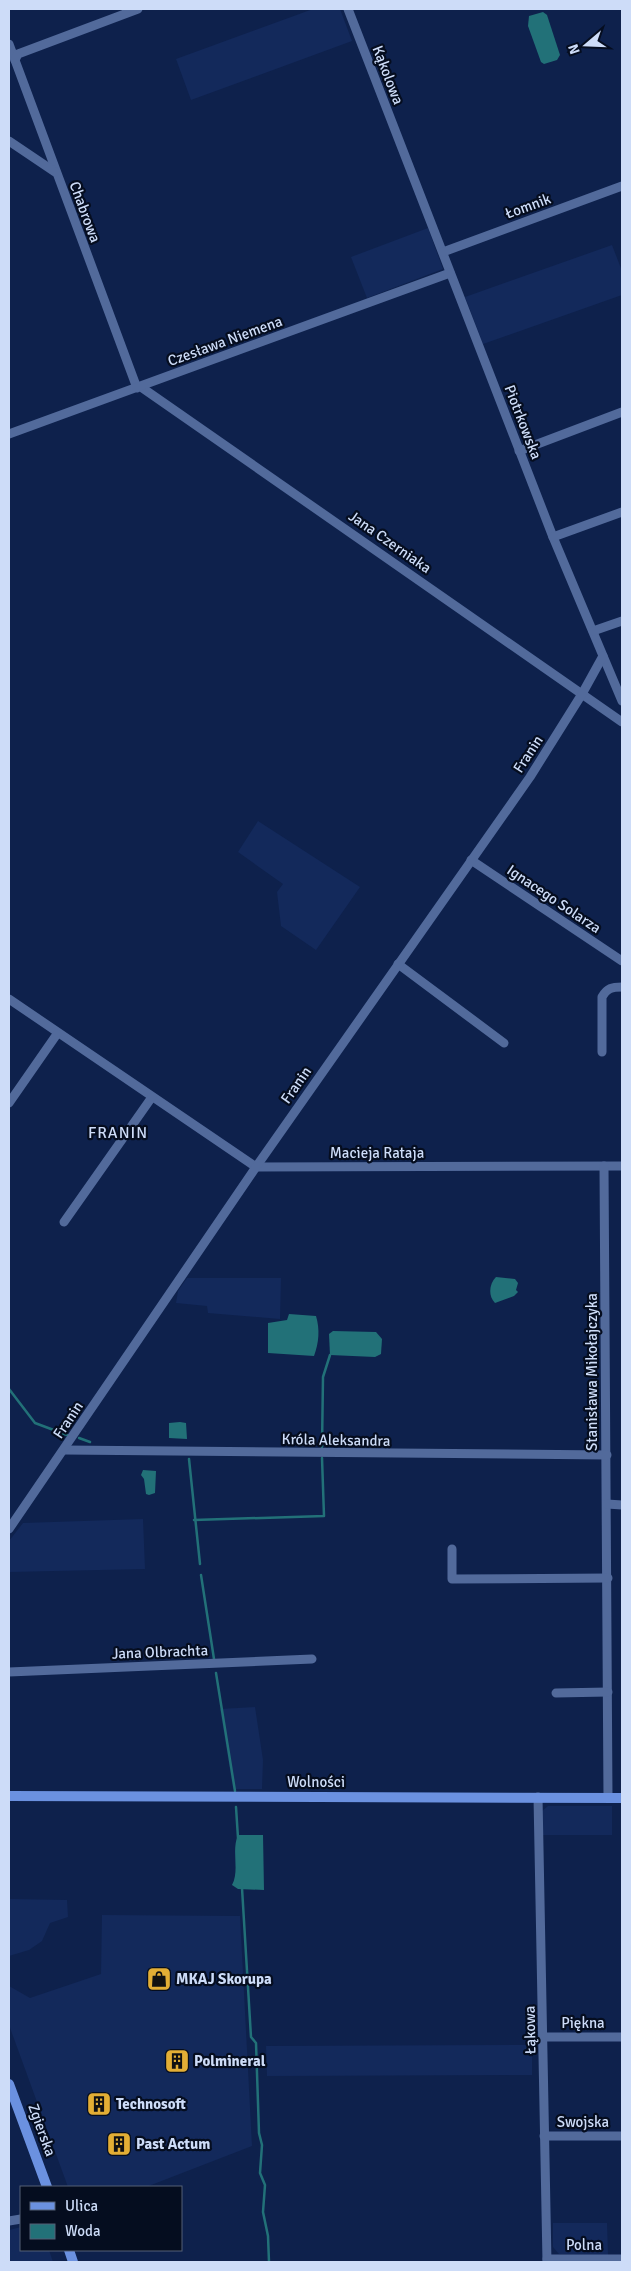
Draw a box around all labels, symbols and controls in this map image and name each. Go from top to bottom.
north arrow [561,20,611,70]
text: N [565,42,584,56]
street label: Kąkolowa [369,43,407,107]
street label: Chabrowa [66,179,104,245]
street label: Łomnik [503,189,554,223]
street label: Czesława Niemena [165,312,285,370]
street label: Piotrkowska [501,382,545,462]
street label: Jana Czerniaka [345,507,435,577]
street label: Franin [509,732,547,776]
street label: Ignacego Solarza [504,861,604,937]
street label: Franin [277,1063,315,1107]
district label: FRANIN [88,1123,148,1143]
street label: Macieja Rataja [330,1144,424,1162]
street label: Stanisława Mikołajczyka [583,1293,601,1451]
street label: Franin [49,1398,87,1442]
street label: Króla Aleksandra [281,1430,391,1450]
street label: Jana Olbrachta [112,1641,208,1663]
street label: Wolności [287,1773,345,1791]
shop icon: MKAJ Skorupa [146,1966,172,1992]
place label: MKAJ Skorupa [176,1970,272,1988]
street label: Łąkowa [521,2006,539,2054]
street label: Piękna [561,2014,605,2032]
building icon: Polmineral [164,2048,190,2074]
place label: Polmineral [194,2052,266,2070]
building icon: Technosoft [86,2091,112,2117]
place label: Technosoft [116,2095,187,2113]
street label: Zgierska [24,2101,60,2159]
street label: Swojska [557,2113,609,2131]
building icon: Past Actum [106,2131,132,2157]
place label: Past Actum [136,2135,210,2153]
legend [20,2186,182,2251]
text: Ulica [65,2197,98,2215]
text: Woda [65,2222,101,2240]
street label: Polna [566,2236,602,2254]

